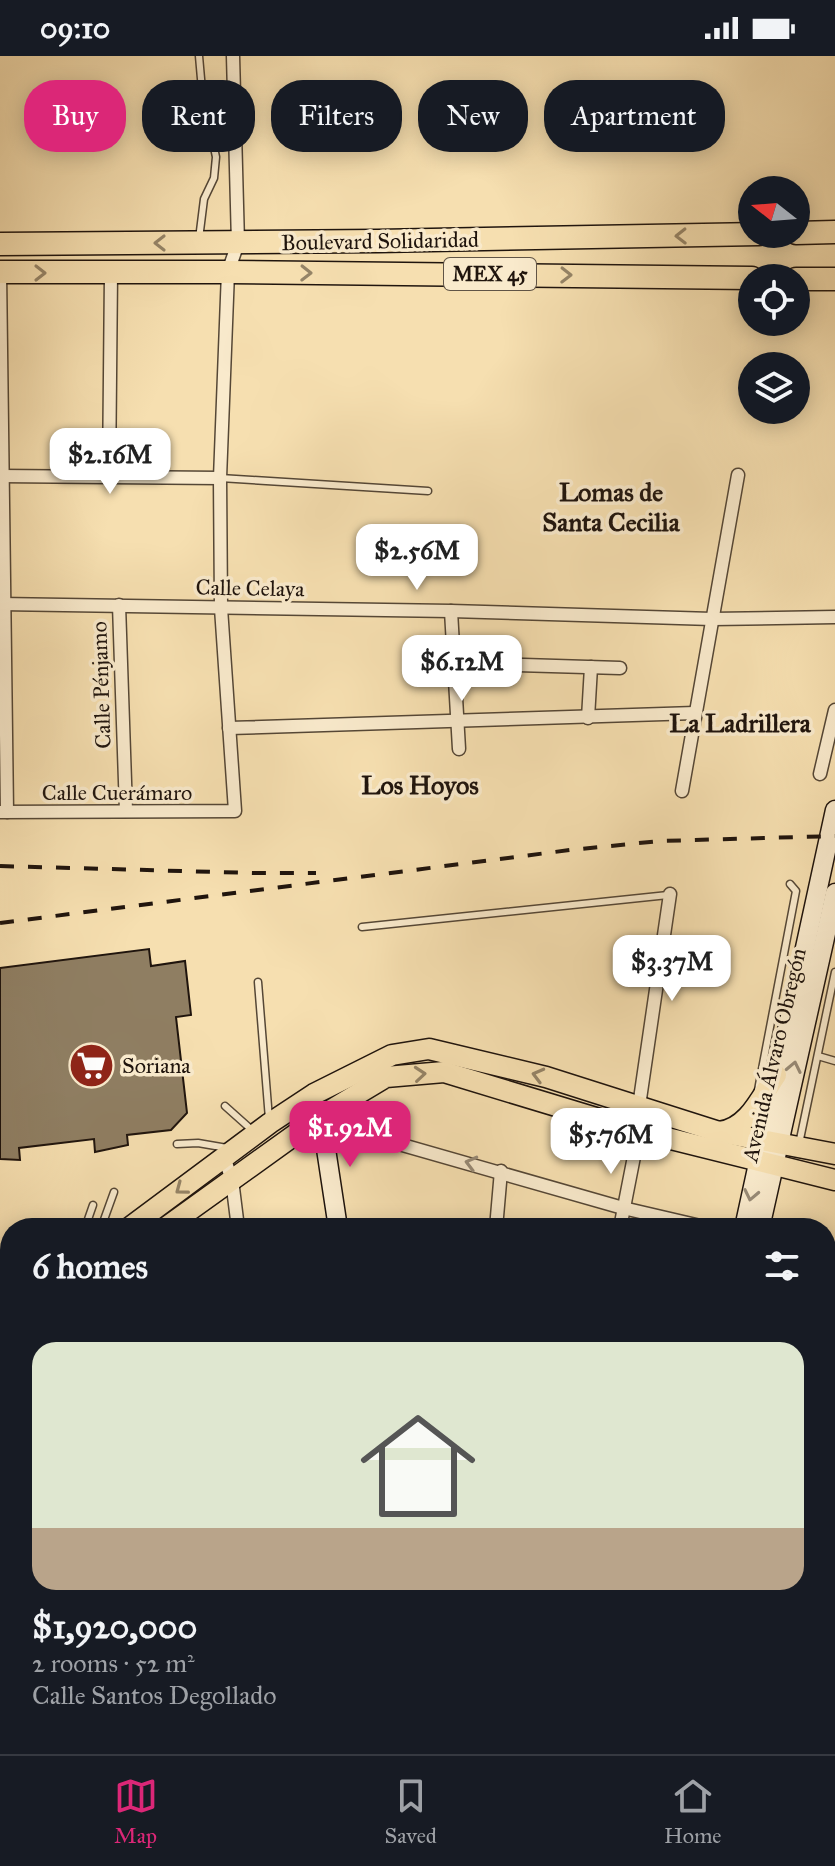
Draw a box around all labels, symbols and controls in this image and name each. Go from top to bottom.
text: 09:10 [40,10,110,46]
chip: Buy [24,80,126,152]
chip: Rent [142,80,255,152]
chip: Filters [271,80,402,152]
chip: New [418,80,528,152]
chip: Apartment [544,80,725,152]
north arrow [738,176,810,248]
map controls [738,176,810,424]
street label: Boulevard Solidaridad [281,226,479,256]
one-way arrow [674,227,687,244]
one-way arrow [153,234,166,252]
road number: MEX 45 [444,258,536,290]
one-way arrow [34,264,47,282]
one-way arrow [300,264,313,282]
button: locate [738,264,810,336]
one-way arrow [560,266,573,284]
button: layers [738,352,810,424]
pin: $2.16M [45,428,175,496]
text: $2.16M [68,438,152,470]
district label: Lomas de Santa Cecilia [542,476,681,538]
pin: $2.56M [352,524,482,592]
text: $2.56M [374,534,460,566]
street label: Calle Celaya [195,574,305,602]
street label: Calle Pénjamo [85,621,117,749]
pin: $6.12M [397,635,527,703]
text: $6.12M [420,645,504,677]
district label: La Ladrillera [669,707,812,739]
district label: Los Hoyos [361,769,479,801]
street label: Calle Cuerámaro [42,779,192,806]
pin: $3.37M [607,935,737,1003]
text: $3.37M [631,945,713,977]
street label: Avenida Álvaro Obregón [736,945,812,1166]
supermarket icon: Soriana [67,1041,115,1089]
place label: Soriana [122,1052,191,1079]
one-way arrow [785,1061,802,1074]
one-way arrow [414,1066,427,1083]
one-way arrow [531,1068,545,1084]
pin: $1.92M [285,1101,415,1169]
pin: $5.76M [546,1108,676,1176]
text: $1.92M [308,1111,392,1143]
text: $5.76M [569,1118,653,1150]
one-way arrow [465,1156,479,1172]
one-way arrow [175,1179,190,1194]
one-way arrow [743,1188,760,1202]
icon: filters [760,1244,804,1288]
text: 6 homes [32,1246,148,1287]
icon: home [346,1394,490,1538]
text: $1,920,000 [32,1606,197,1647]
text: 2 rooms · 52 m² [32,1647,195,1679]
text: Calle Santos Degollado [32,1679,277,1711]
tab: Map [114,1774,158,1849]
tab: Saved [385,1774,437,1849]
tab: Home [664,1774,721,1849]

